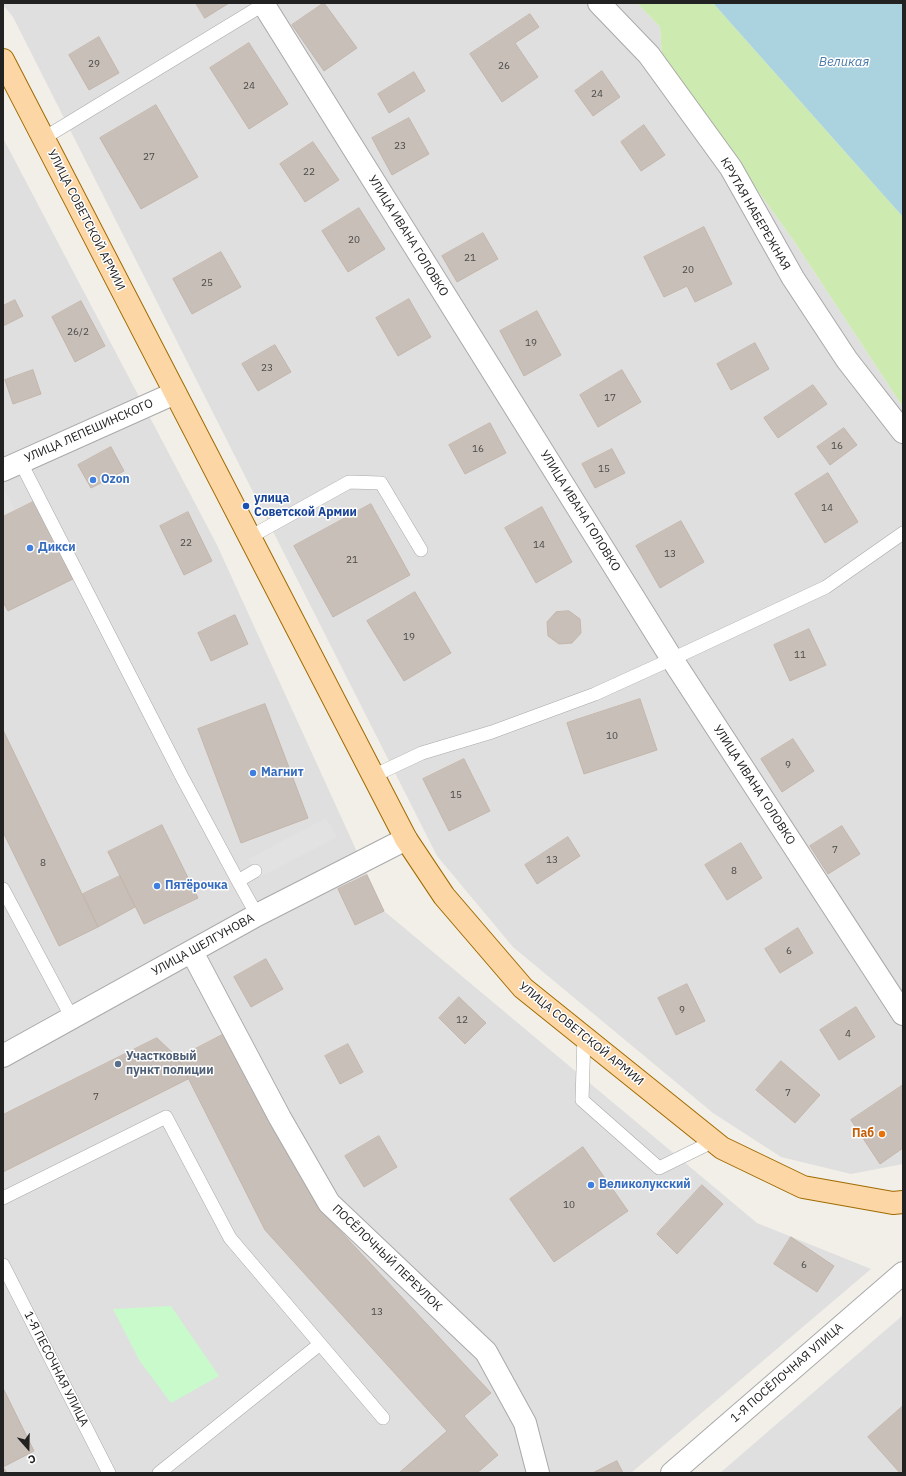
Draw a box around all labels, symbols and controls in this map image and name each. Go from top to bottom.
water label: Великая [819,54,869,70]
house number: 29 [88,58,100,70]
house number: 26 [498,60,510,72]
house number: 24 [243,80,255,92]
house number: 24 [591,88,603,100]
house number: 23 [394,140,406,152]
street label: УЛИЦА СОВЕТСКОЙ АРМИИ [44,147,128,293]
house number: 27 [143,151,155,163]
street label: КРУТАЯ НАБЕРЕЖНАЯ [717,155,793,273]
house number: 22 [303,166,315,178]
street label: УЛИЦА ИВАНА ГОЛОВКО [365,173,451,299]
house number: 20 [348,234,360,246]
house number: 21 [464,252,476,264]
house number: 20 [682,264,694,276]
house number: 25 [201,277,213,289]
house number: 26/2 [67,326,89,338]
house number: 19 [525,337,537,349]
house number: 23 [261,362,273,374]
house number: 17 [604,392,616,404]
street label: УЛИЦА ЛЕПЕШИНСКОГО [23,396,155,466]
house number: 16 [831,440,843,452]
house number: 16 [472,443,484,455]
street label: УЛИЦА ИВАНА ГОЛОВКО [537,448,623,574]
house number: 15 [598,463,610,475]
place label: Ozon [101,473,130,487]
marker: Ozon [88,475,98,485]
place label: улица Советской Армии [254,492,357,520]
marker: улица Советской Армии [241,501,251,511]
house number: 14 [821,502,833,514]
house number: 22 [180,537,192,549]
house number: 14 [533,539,545,551]
place label: Дикси [38,541,76,555]
marker: Дикси [25,543,35,553]
house number: 13 [664,548,676,560]
house number: 21 [346,554,358,566]
house number: 19 [403,631,415,643]
house number: 11 [794,649,806,661]
street label: УЛИЦА ИВАНА ГОЛОВКО [710,722,798,848]
house number: 10 [606,730,618,742]
house number: 9 [785,759,791,771]
place label: Магнит [261,766,304,780]
marker: Магнит [248,768,258,778]
house number: 15 [450,789,462,801]
house number: 7 [832,844,838,856]
house number: 13 [546,854,558,866]
house number: 8 [40,857,46,869]
house number: 8 [731,865,737,877]
place label: Пятёрочка [165,879,228,893]
marker: Пятёрочка [152,881,162,891]
street label: УЛИЦА ШЕЛГУНОВА [149,911,257,979]
house number: 6 [786,945,792,957]
street label: УЛИЦА СОВЕТСКОЙ АРМИИ [516,979,646,1089]
house number: 9 [679,1004,685,1016]
house number: 12 [456,1014,468,1026]
house number: 4 [845,1028,851,1040]
place label: Участковый пункт полиции [126,1050,214,1078]
marker: Участковый пункт полиции [113,1059,123,1069]
house number: 7 [785,1087,791,1099]
house number: 7 [93,1091,99,1103]
place label: Паб [852,1127,874,1141]
marker: Паб [877,1129,887,1139]
place label: Великолукский [599,1178,691,1192]
marker: Великолукский [586,1180,596,1190]
house number: 10 [563,1199,575,1211]
street label: ПОСЁЛОЧНЫЙ ПЕРЕУЛОК [329,1202,445,1314]
house number: 6 [801,1259,807,1271]
house number: 13 [371,1306,383,1318]
street label: 1-Я ПЕСОЧНАЯ УЛИЦА [21,1309,91,1429]
street label: 1-Я ПОСЁЛОЧНАЯ УЛИЦА [728,1320,846,1426]
north arrow [8,1428,48,1468]
text: С [26,1451,38,1467]

